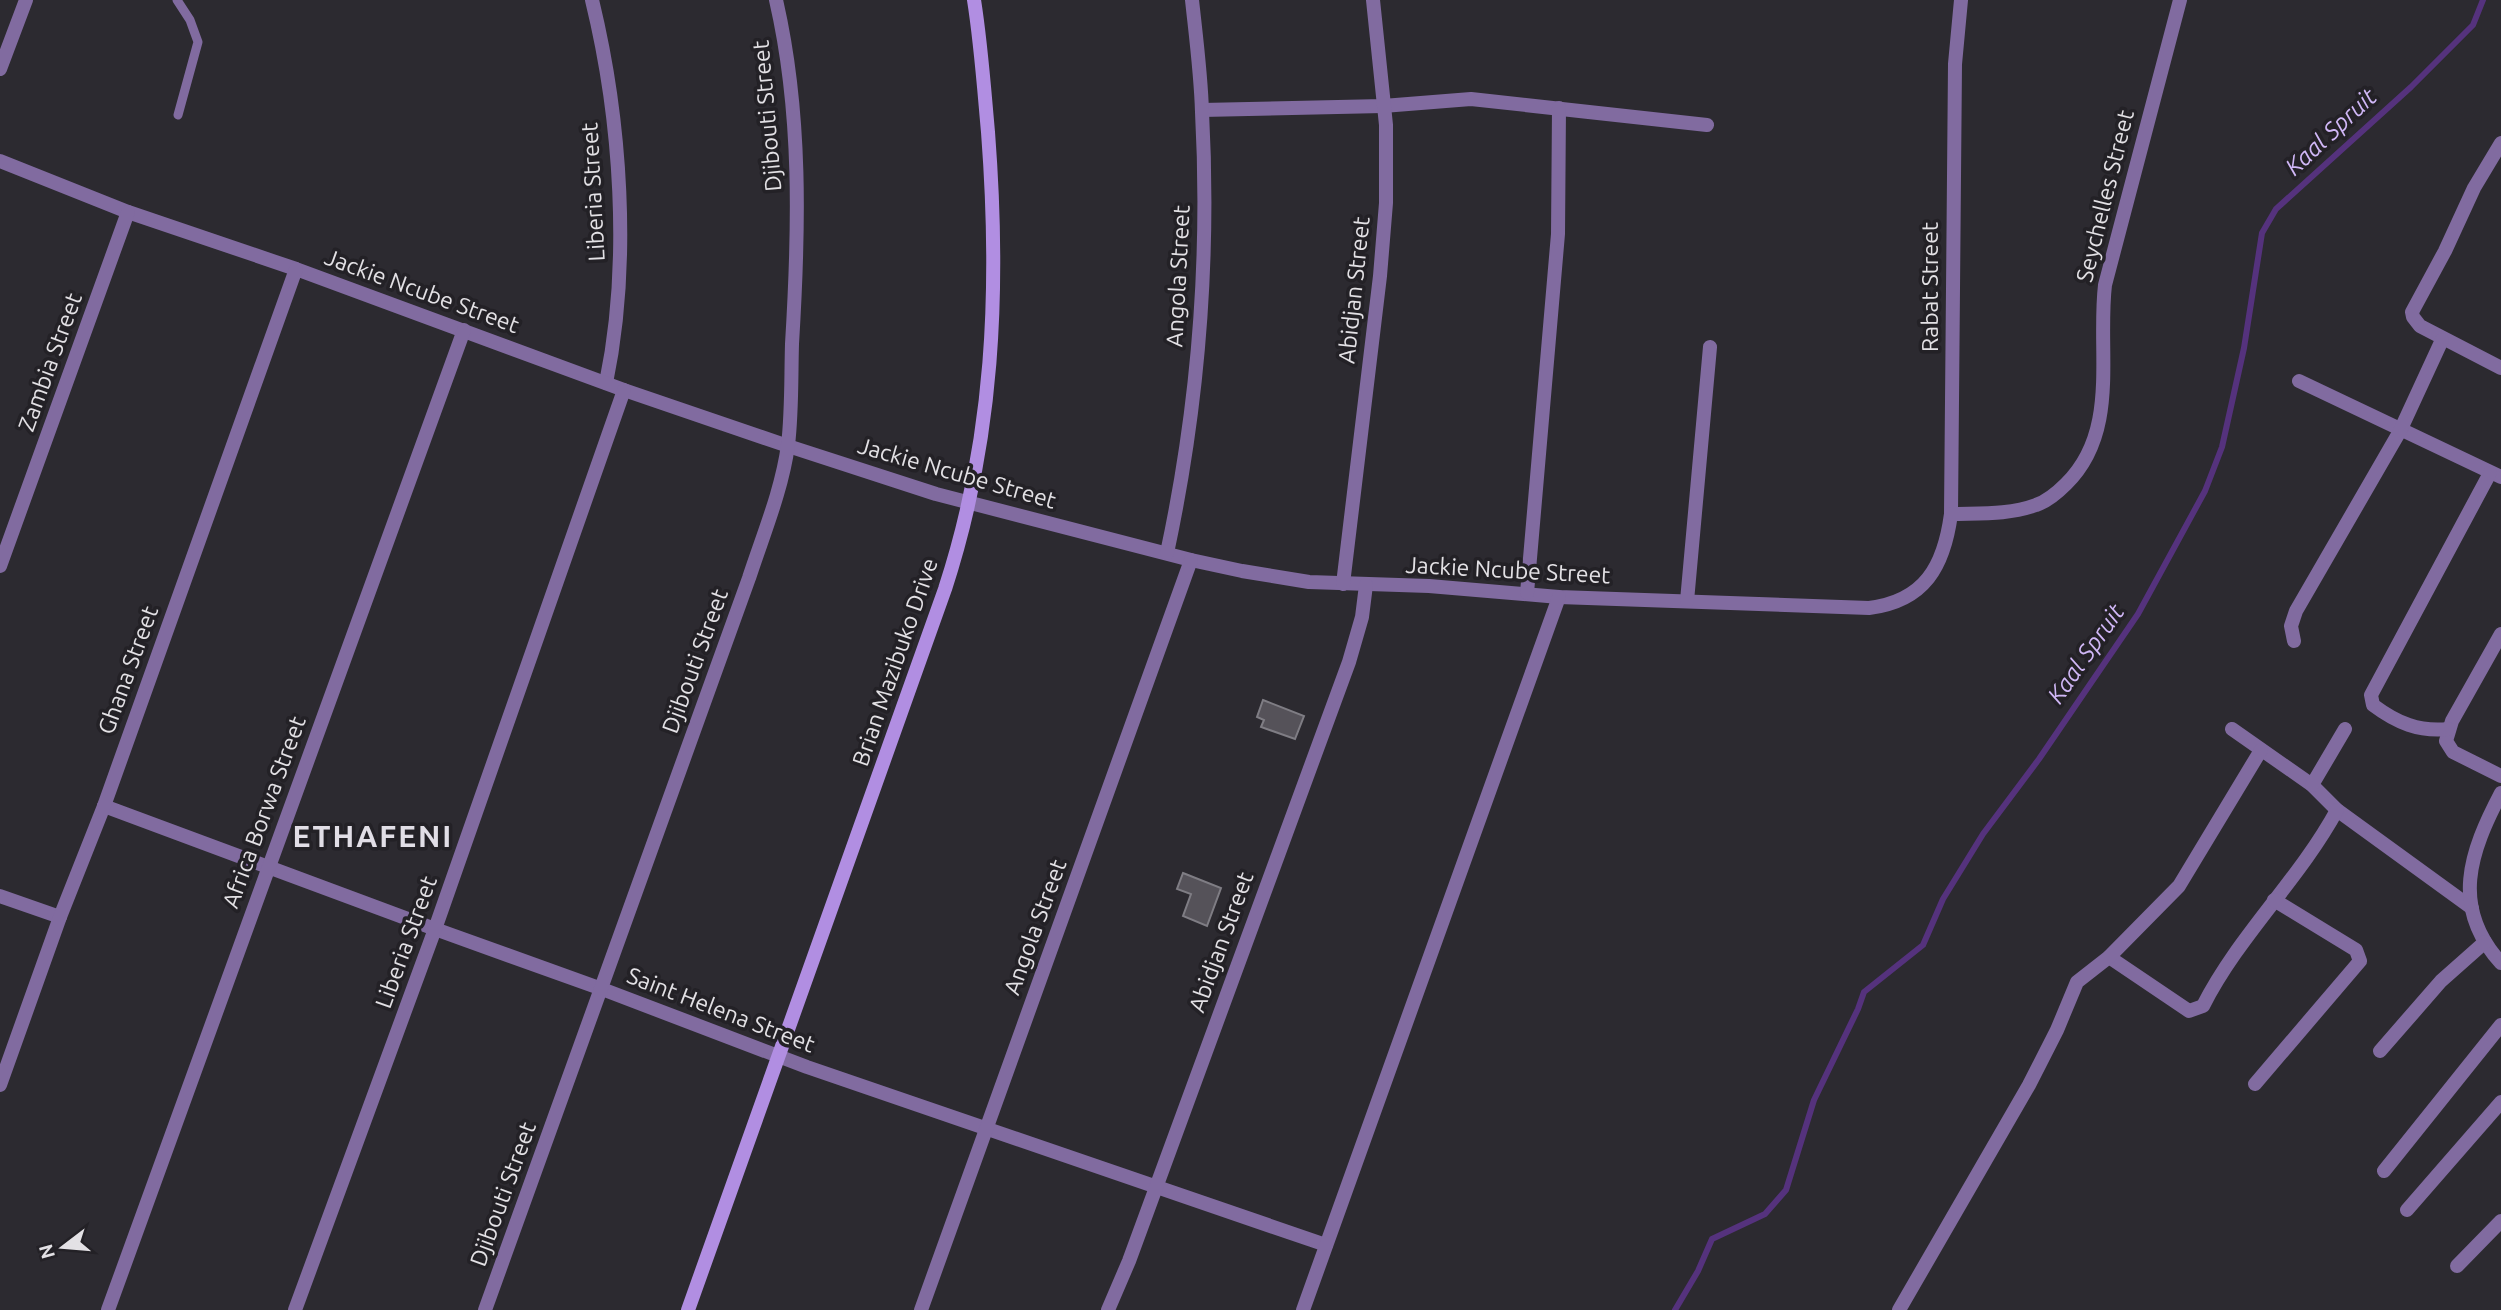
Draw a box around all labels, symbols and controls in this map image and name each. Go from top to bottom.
street label: Djibouti Street [747,39,786,193]
water label: Kaal Spruit [2280,82,2382,181]
street label: Seychelles Street [2071,107,2138,285]
street label: Liberia Street [576,122,609,262]
street label: Angola Street [1161,204,1194,348]
street label: Abidjan Street [1333,215,1374,365]
street label: Rabat Street [1917,222,1942,352]
street label: Jackie Ncube Street [322,244,523,337]
street label: Zambia Street [13,289,86,434]
street label: Jackie Ncube Street [855,432,1059,513]
street label: Jackie Ncube Street [1405,552,1611,587]
street label: Brian Mazibuko Drive [847,555,942,769]
street label: Djibouti Street [657,585,732,736]
water label: Kaal Spruit [2042,599,2130,708]
street label: Ghana Street [93,602,162,737]
street label: Africa Borwa Street [217,713,310,911]
district label: ETHAFENI [293,819,453,853]
street label: Angola Street [998,856,1071,998]
street label: Abidjan Street [1184,868,1257,1015]
street label: Liberia Street [370,872,441,1011]
street label: Saint Helena Street [624,962,818,1057]
street label: Djibouti Street [465,1118,540,1269]
north arrow [28,1212,98,1282]
text: N [34,1242,59,1262]

